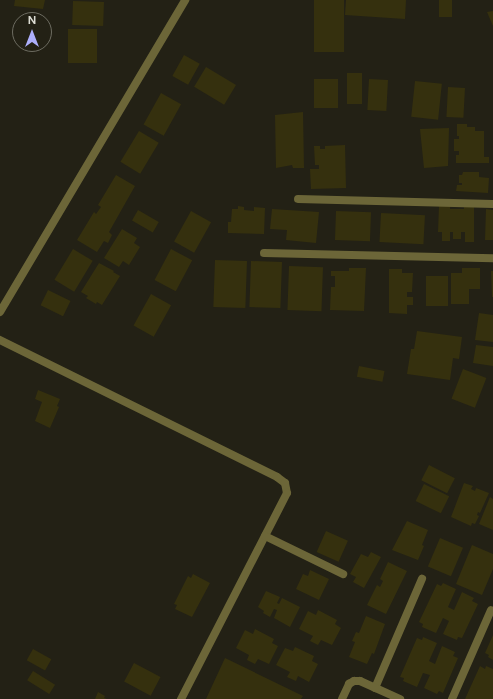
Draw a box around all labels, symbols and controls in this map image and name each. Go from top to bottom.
north arrow [12,12,52,52]
text: N [28,14,36,27]

